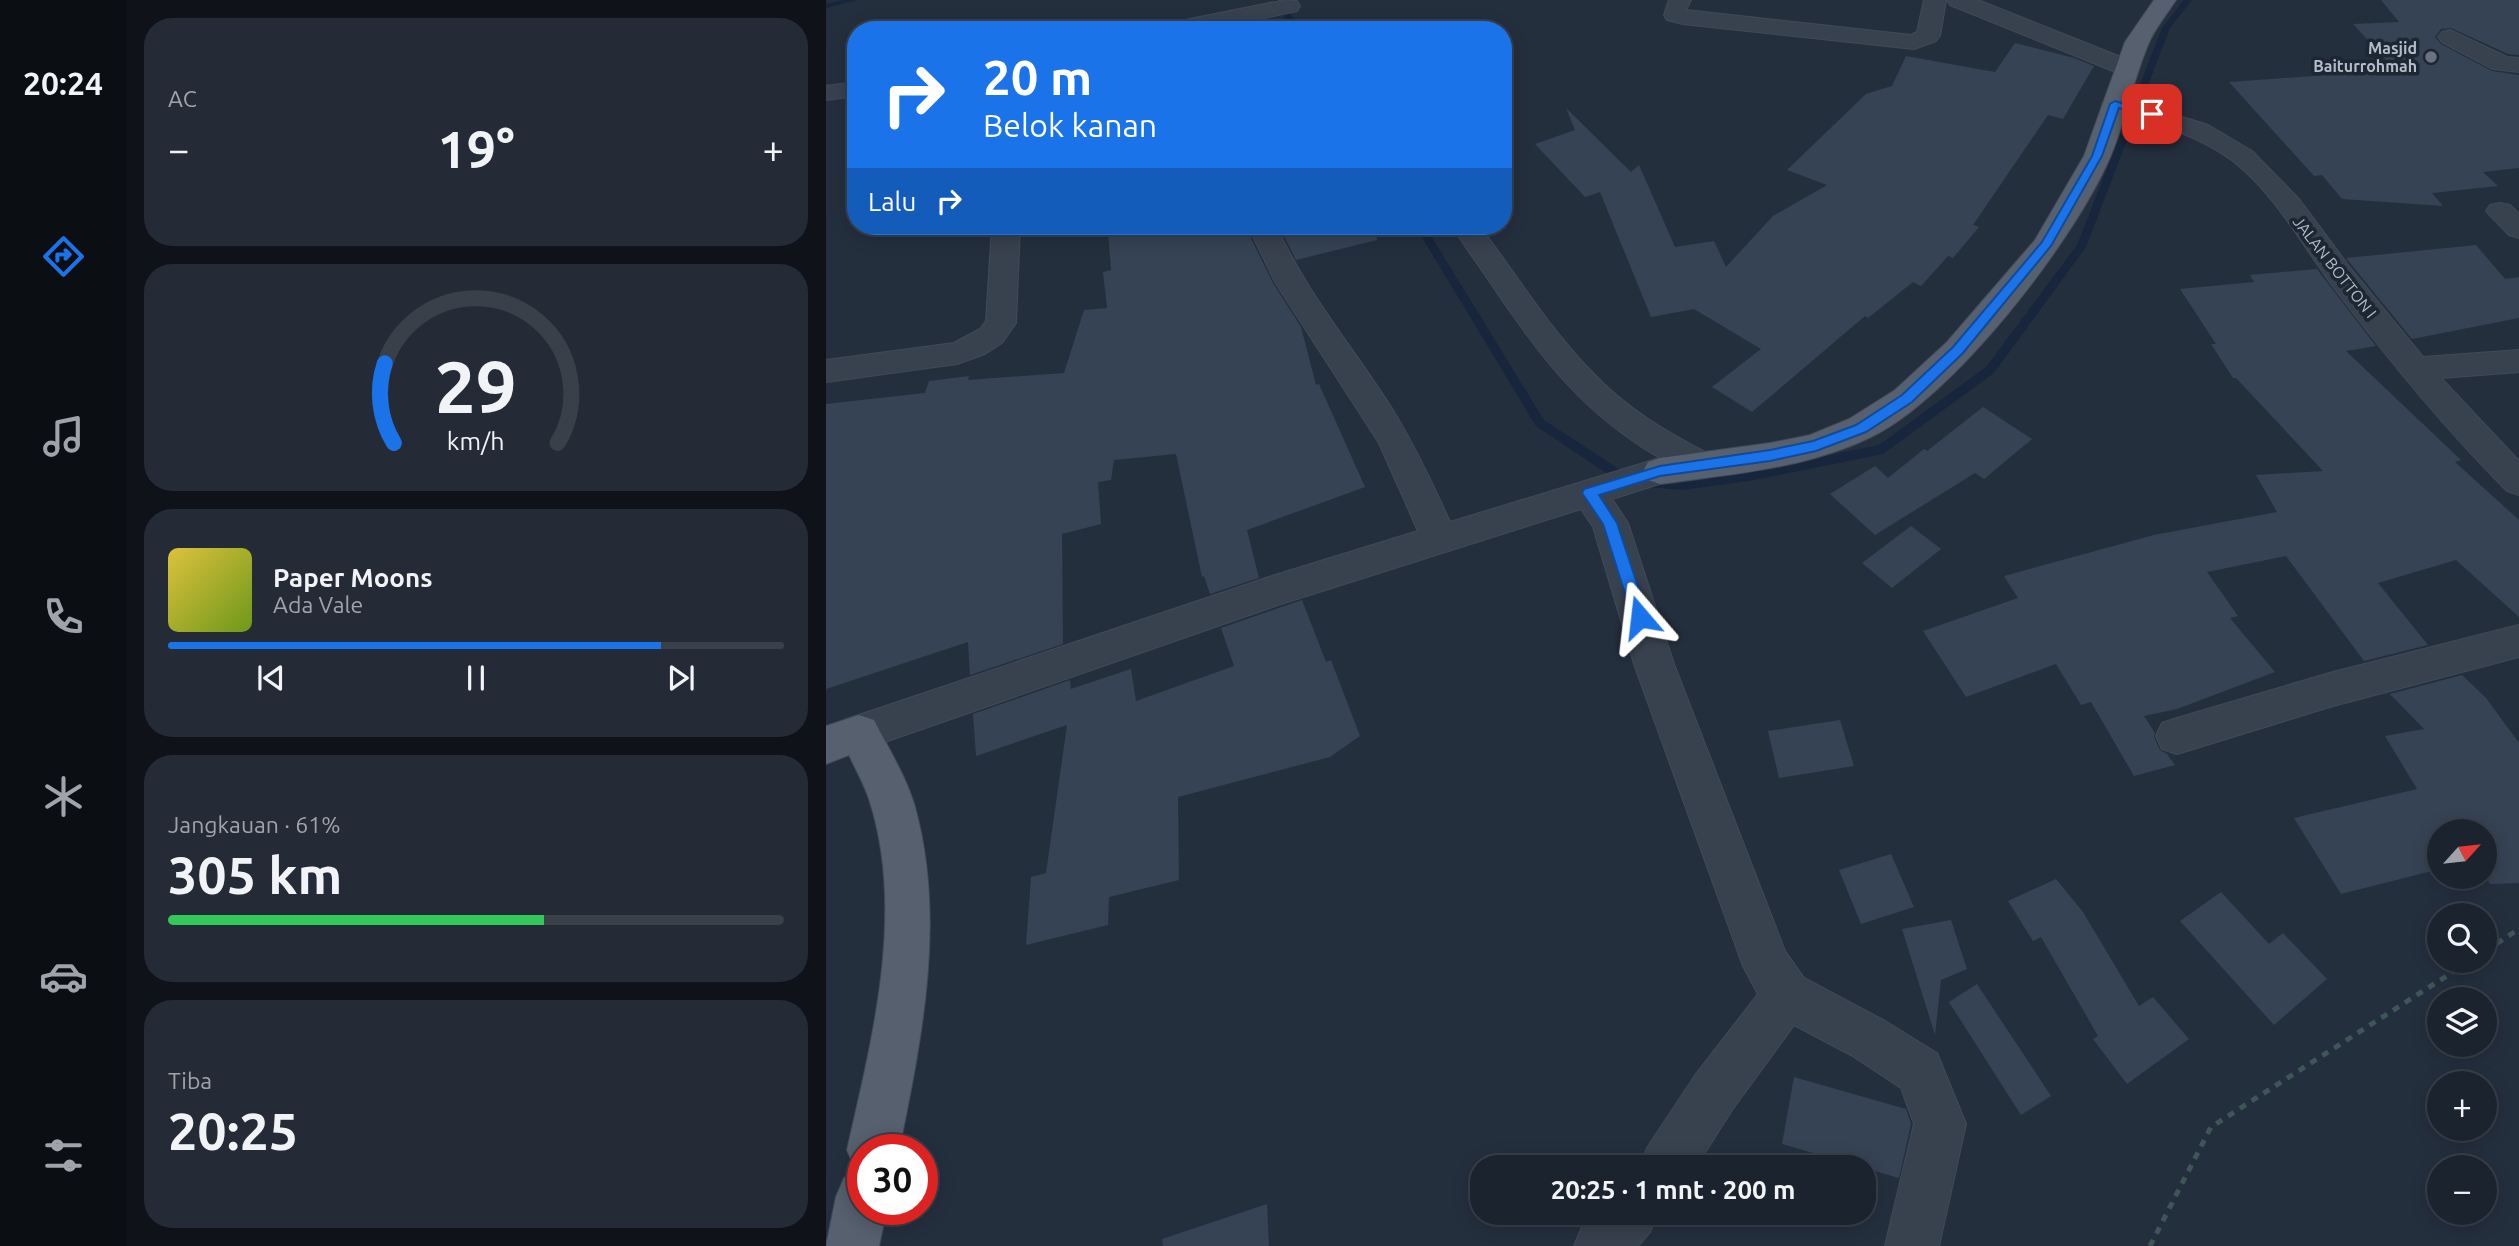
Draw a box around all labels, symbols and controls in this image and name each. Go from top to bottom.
place label: Masjid Baiturrohmah [2313,39,2417,75]
icon: right [868,49,959,140]
text: 20 m [983,49,1092,104]
marker: Masjid Baiturrohmah [2423,49,2439,65]
text: 20:24 [23,65,103,101]
pin [2122,84,2182,144]
text: AC [168,86,197,111]
icon: arrive [2133,95,2171,133]
text: Belok kanan [983,107,1157,143]
text: 19° [437,120,515,178]
text: − [168,128,189,170]
text: + [763,128,784,170]
icon: right [930,182,968,220]
text: Lalu [868,187,916,216]
street label: JALAN BOTTON I [2290,213,2380,321]
icon: directions [39,232,88,281]
text: 29 [435,346,517,428]
icon: music [39,412,88,461]
text: km/h [447,427,505,455]
text: Paper Moons [273,563,432,592]
position arrow [1603,580,1677,654]
icon: phone [39,592,88,641]
text: Ada Vale [273,592,363,617]
icon: previous [252,659,290,697]
icon: pause [457,659,495,697]
icon: next [662,659,700,697]
icon: climate [39,772,88,821]
text: Jangkauan · 61% [168,812,340,837]
north arrow [2427,819,2497,889]
map controls [2427,819,2497,1225]
text: 305 km [168,846,342,904]
button: search [2427,903,2497,973]
icon: car [39,952,88,1001]
button: layers [2427,987,2497,1057]
text: Tiba [168,1068,212,1093]
button: + [2427,1071,2497,1141]
text: 20:25 [168,1102,298,1160]
icon: filters [39,1131,88,1180]
speed limit sign: 30 [847,1134,938,1225]
button: − [2427,1155,2497,1225]
text: 20:25 · 1 mnt · 200 m [1551,1175,1795,1204]

